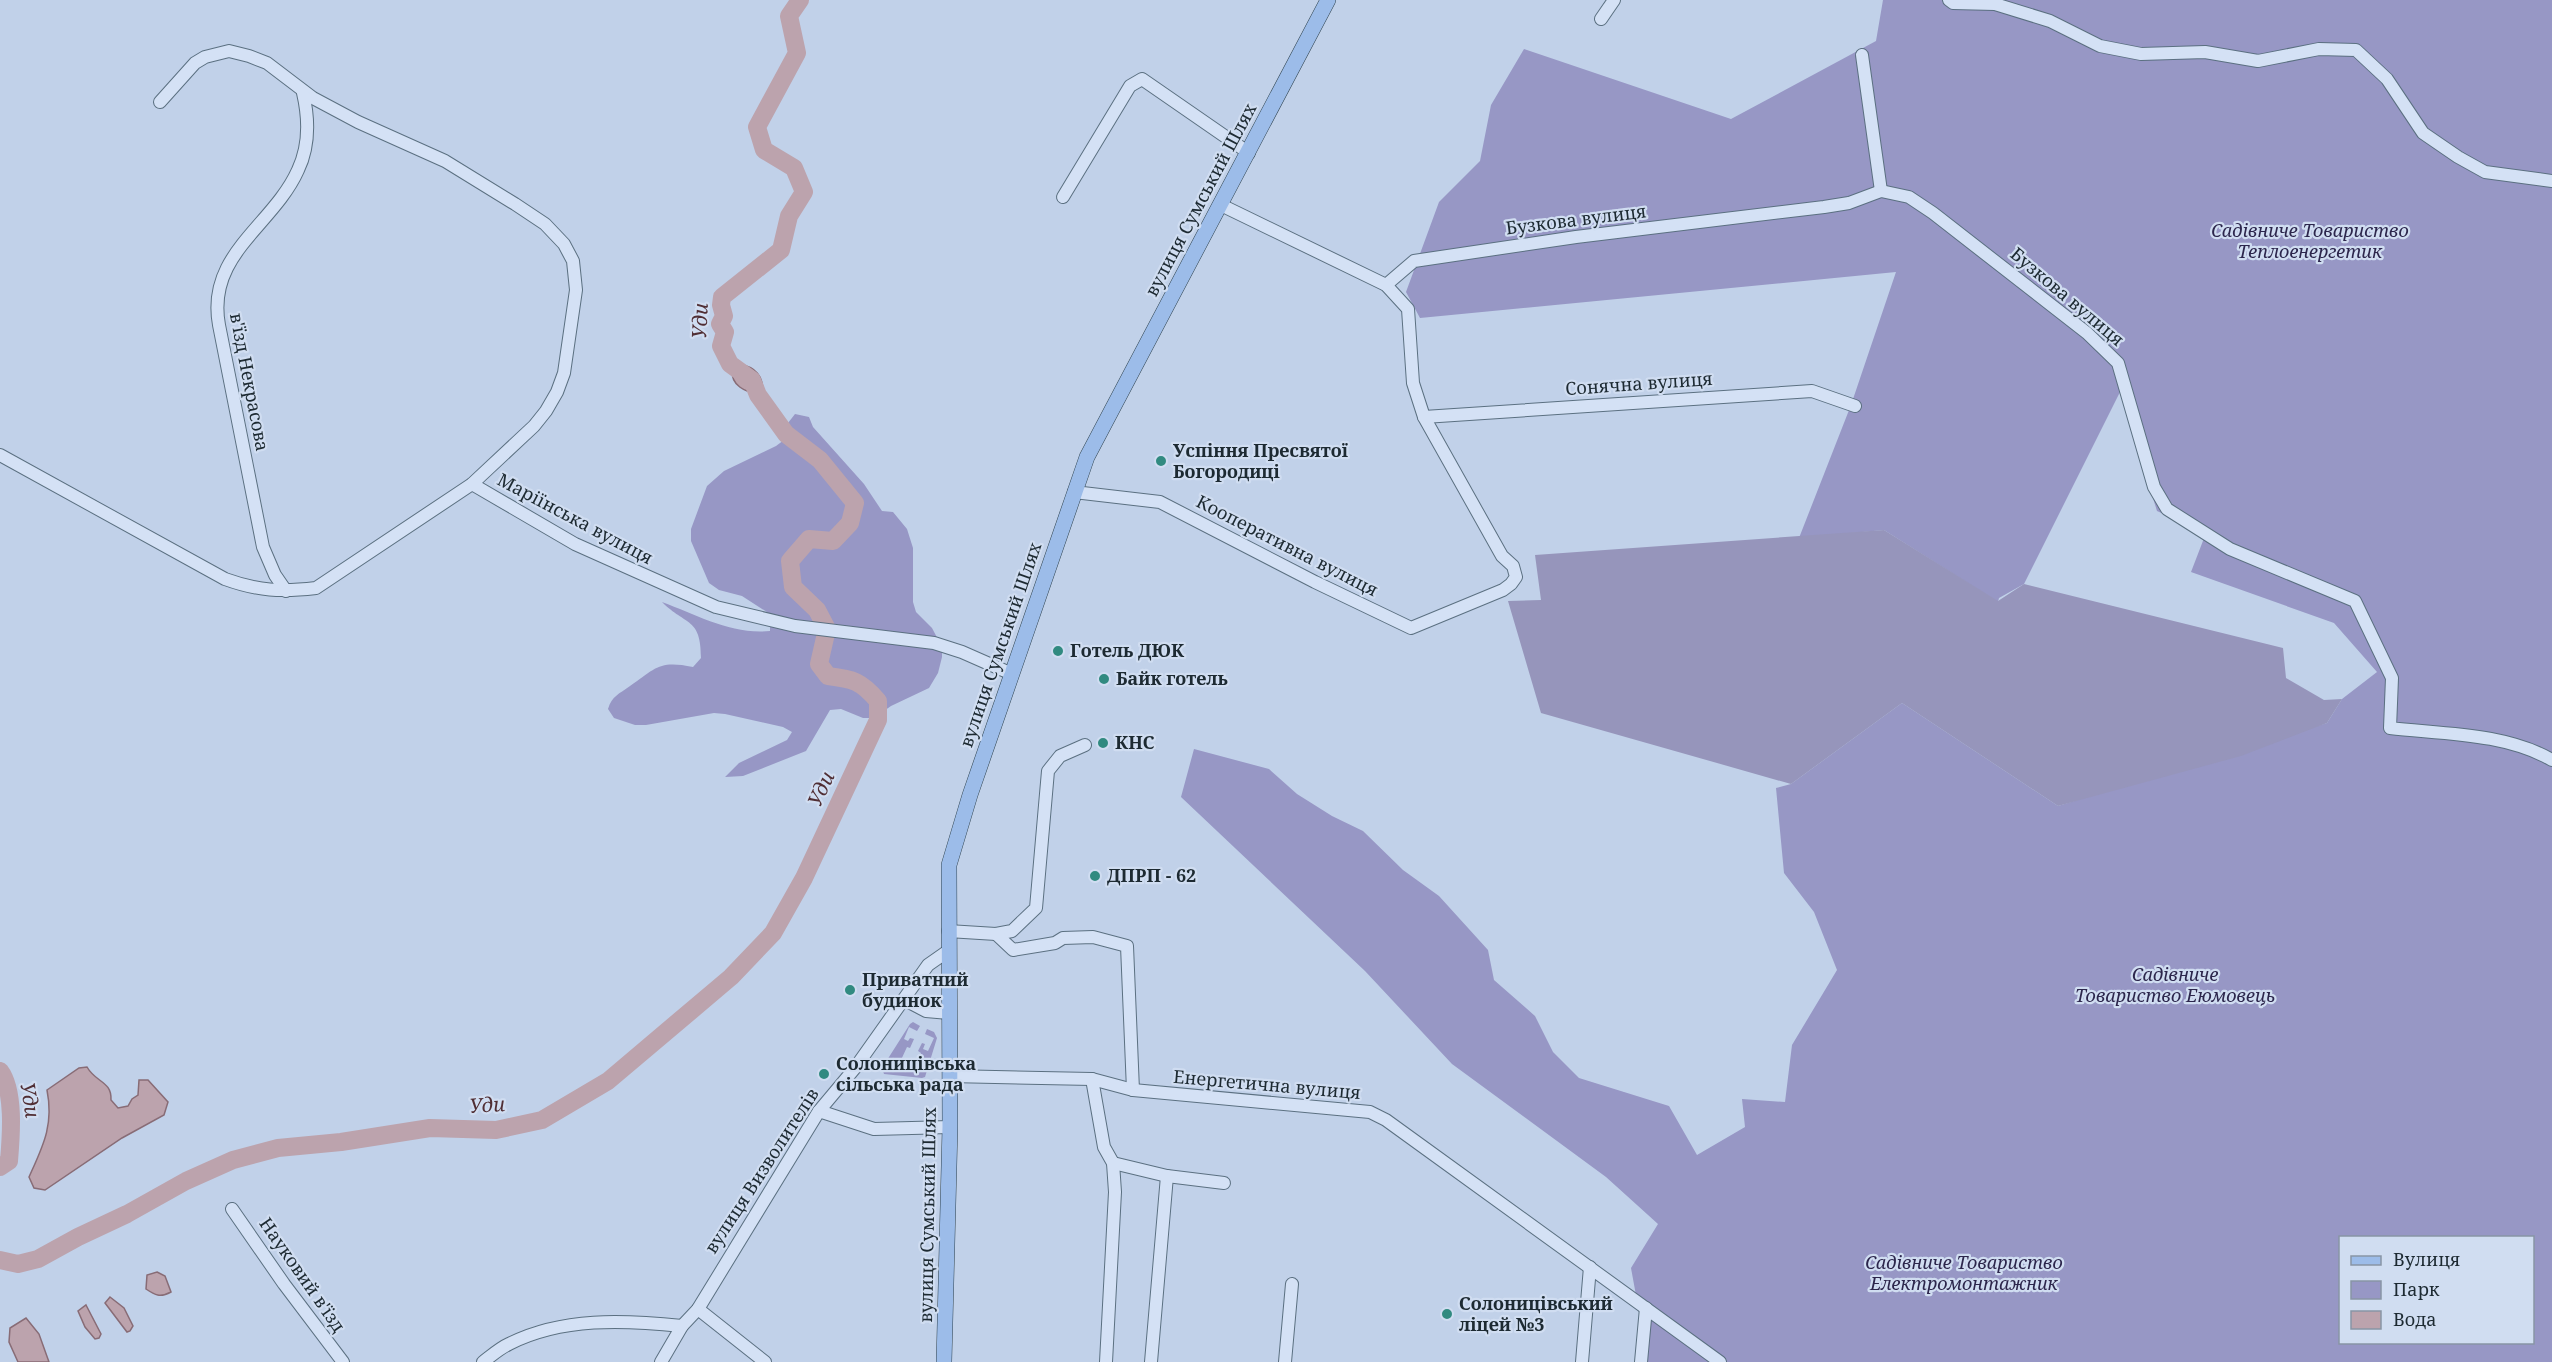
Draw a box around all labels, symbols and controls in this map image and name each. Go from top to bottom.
street label: вулиця Сумський Шлях [1139,98,1262,300]
street label: Бузкова вулиця [1504,198,1648,240]
park label: Садівниче Товариство Теплоенергетик [2211,218,2409,263]
street label: Бузкова вулиця [2006,242,2130,351]
water label: Уди [685,302,714,340]
street label: в'їзд Некрасова [225,311,275,453]
street label: Сонячна вулиця [1564,366,1713,400]
place label: Успіння Пресвятої Богородиці [1173,438,1349,483]
marker: Успіння Пресвятої Богородиці [1154,454,1168,468]
street label: Маріїнська вулиця [493,467,657,569]
street label: Кооперативна вулиця [1193,489,1382,601]
street label: вулиця Сумський Шлях [954,538,1047,750]
place label: Готель ДЮК [1070,638,1185,662]
marker: Готель ДЮК [1051,644,1065,658]
place label: Байк готель [1116,666,1228,690]
marker: Байк готель [1097,672,1111,686]
place label: КНС [1115,730,1155,754]
marker: КНС [1096,736,1110,750]
water label: Уди [801,767,840,811]
place label: ДПРП - 62 [1107,863,1196,887]
marker: ДПРП - 62 [1088,869,1102,883]
park label: Садівниче Товариство Еюмовець [2075,962,2275,1007]
place label: Приватний будинок [862,967,968,1012]
marker: Приватний будинок [843,983,857,997]
place label: Солоницівська сільська рада [836,1051,976,1096]
street label: Енергетична вулиця [1172,1064,1362,1104]
marker: Солоницівська сільська рада [817,1067,831,1081]
water label: Уди [14,1080,47,1120]
street label: вулиця Визволителів [699,1083,824,1258]
water label: Уди [468,1090,506,1119]
street label: вулиця Сумський Шлях [913,1106,941,1323]
street label: Науковий в'їзд [254,1212,351,1336]
legend [2339,1236,2534,1344]
text: Вулиця [2393,1247,2460,1271]
park label: Садівниче Товариство Електромонтажник [1865,1250,2063,1295]
text: Парк [2393,1277,2440,1301]
place label: Солоницівський ліцей №3 [1459,1291,1613,1336]
marker: Солоницівський ліцей №3 [1440,1307,1454,1321]
text: Вода [2393,1307,2437,1331]

